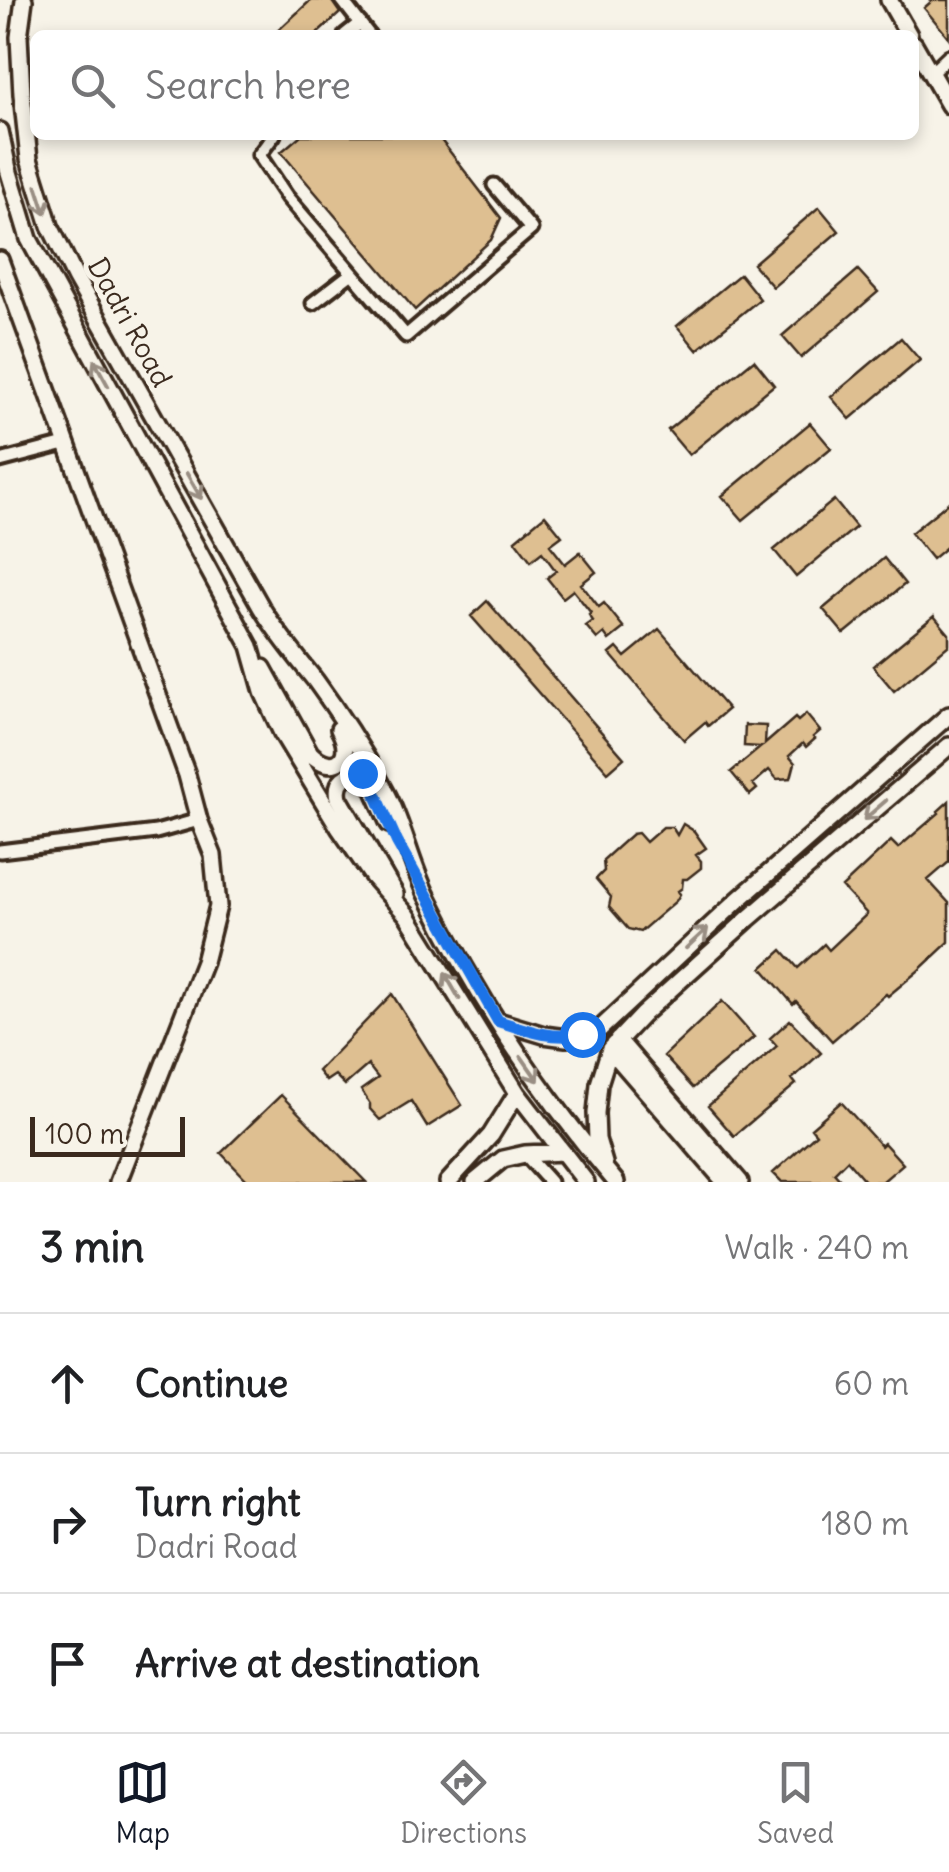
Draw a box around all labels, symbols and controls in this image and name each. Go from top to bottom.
search box [30,30,919,140]
icon: search [65,58,120,113]
text: Search here [145,62,351,109]
one-way arrow [34,183,52,215]
street label: Dadri Road [80,251,180,393]
one-way arrow [90,359,110,388]
one-way arrow [185,471,205,500]
route end [340,751,386,797]
one-way arrow [863,798,888,821]
one-way arrow [684,926,708,950]
one-way arrow [441,972,461,1001]
route start [560,1012,606,1058]
one-way arrow [519,1054,540,1082]
scale bar [30,1112,185,1156]
text: 100 m [45,1116,124,1152]
text: 3 min [40,1221,144,1273]
text: Walk · 240 m [725,1227,909,1268]
icon: ahead [40,1356,95,1411]
text: Continue [135,1360,288,1407]
text: 60 m [834,1363,909,1404]
text: Turn right [135,1479,301,1526]
icon: right [40,1496,95,1551]
text: 180 m [821,1503,909,1544]
text: Dadri Road [135,1526,298,1567]
icon: arrive [40,1636,95,1691]
text: Arrive at destination [135,1640,480,1687]
tab: Map [115,1755,170,1851]
tab: Directions [400,1755,527,1851]
tab: Saved [757,1755,834,1851]

